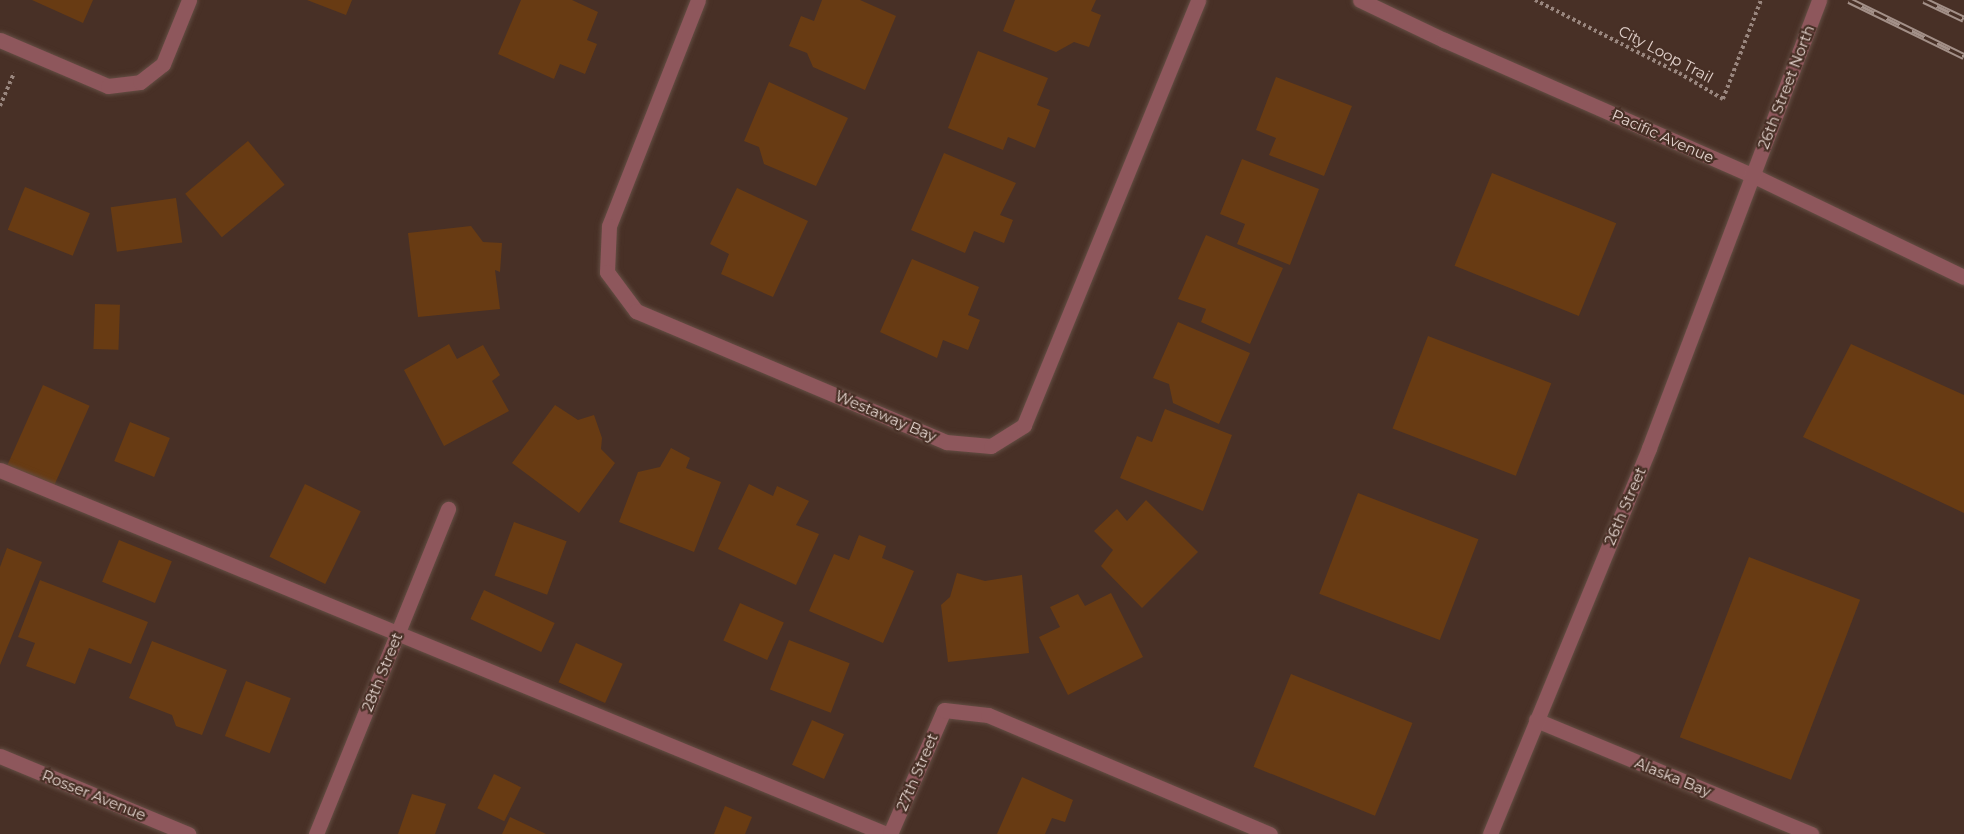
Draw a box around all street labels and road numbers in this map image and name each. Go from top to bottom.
street label: City Loop Trail [1616,22,1716,86]
street label: 26th Street North [1754,23,1818,151]
street label: Pacific Avenue [1609,105,1717,167]
street label: Westaway Bay [833,387,939,445]
street label: 26th Street [1600,464,1650,548]
street label: 28th Street [358,630,406,714]
street label: 27th Street [893,730,941,814]
street label: Alaska Bay [1632,754,1714,800]
street label: Rosser Avenue [39,766,149,824]

